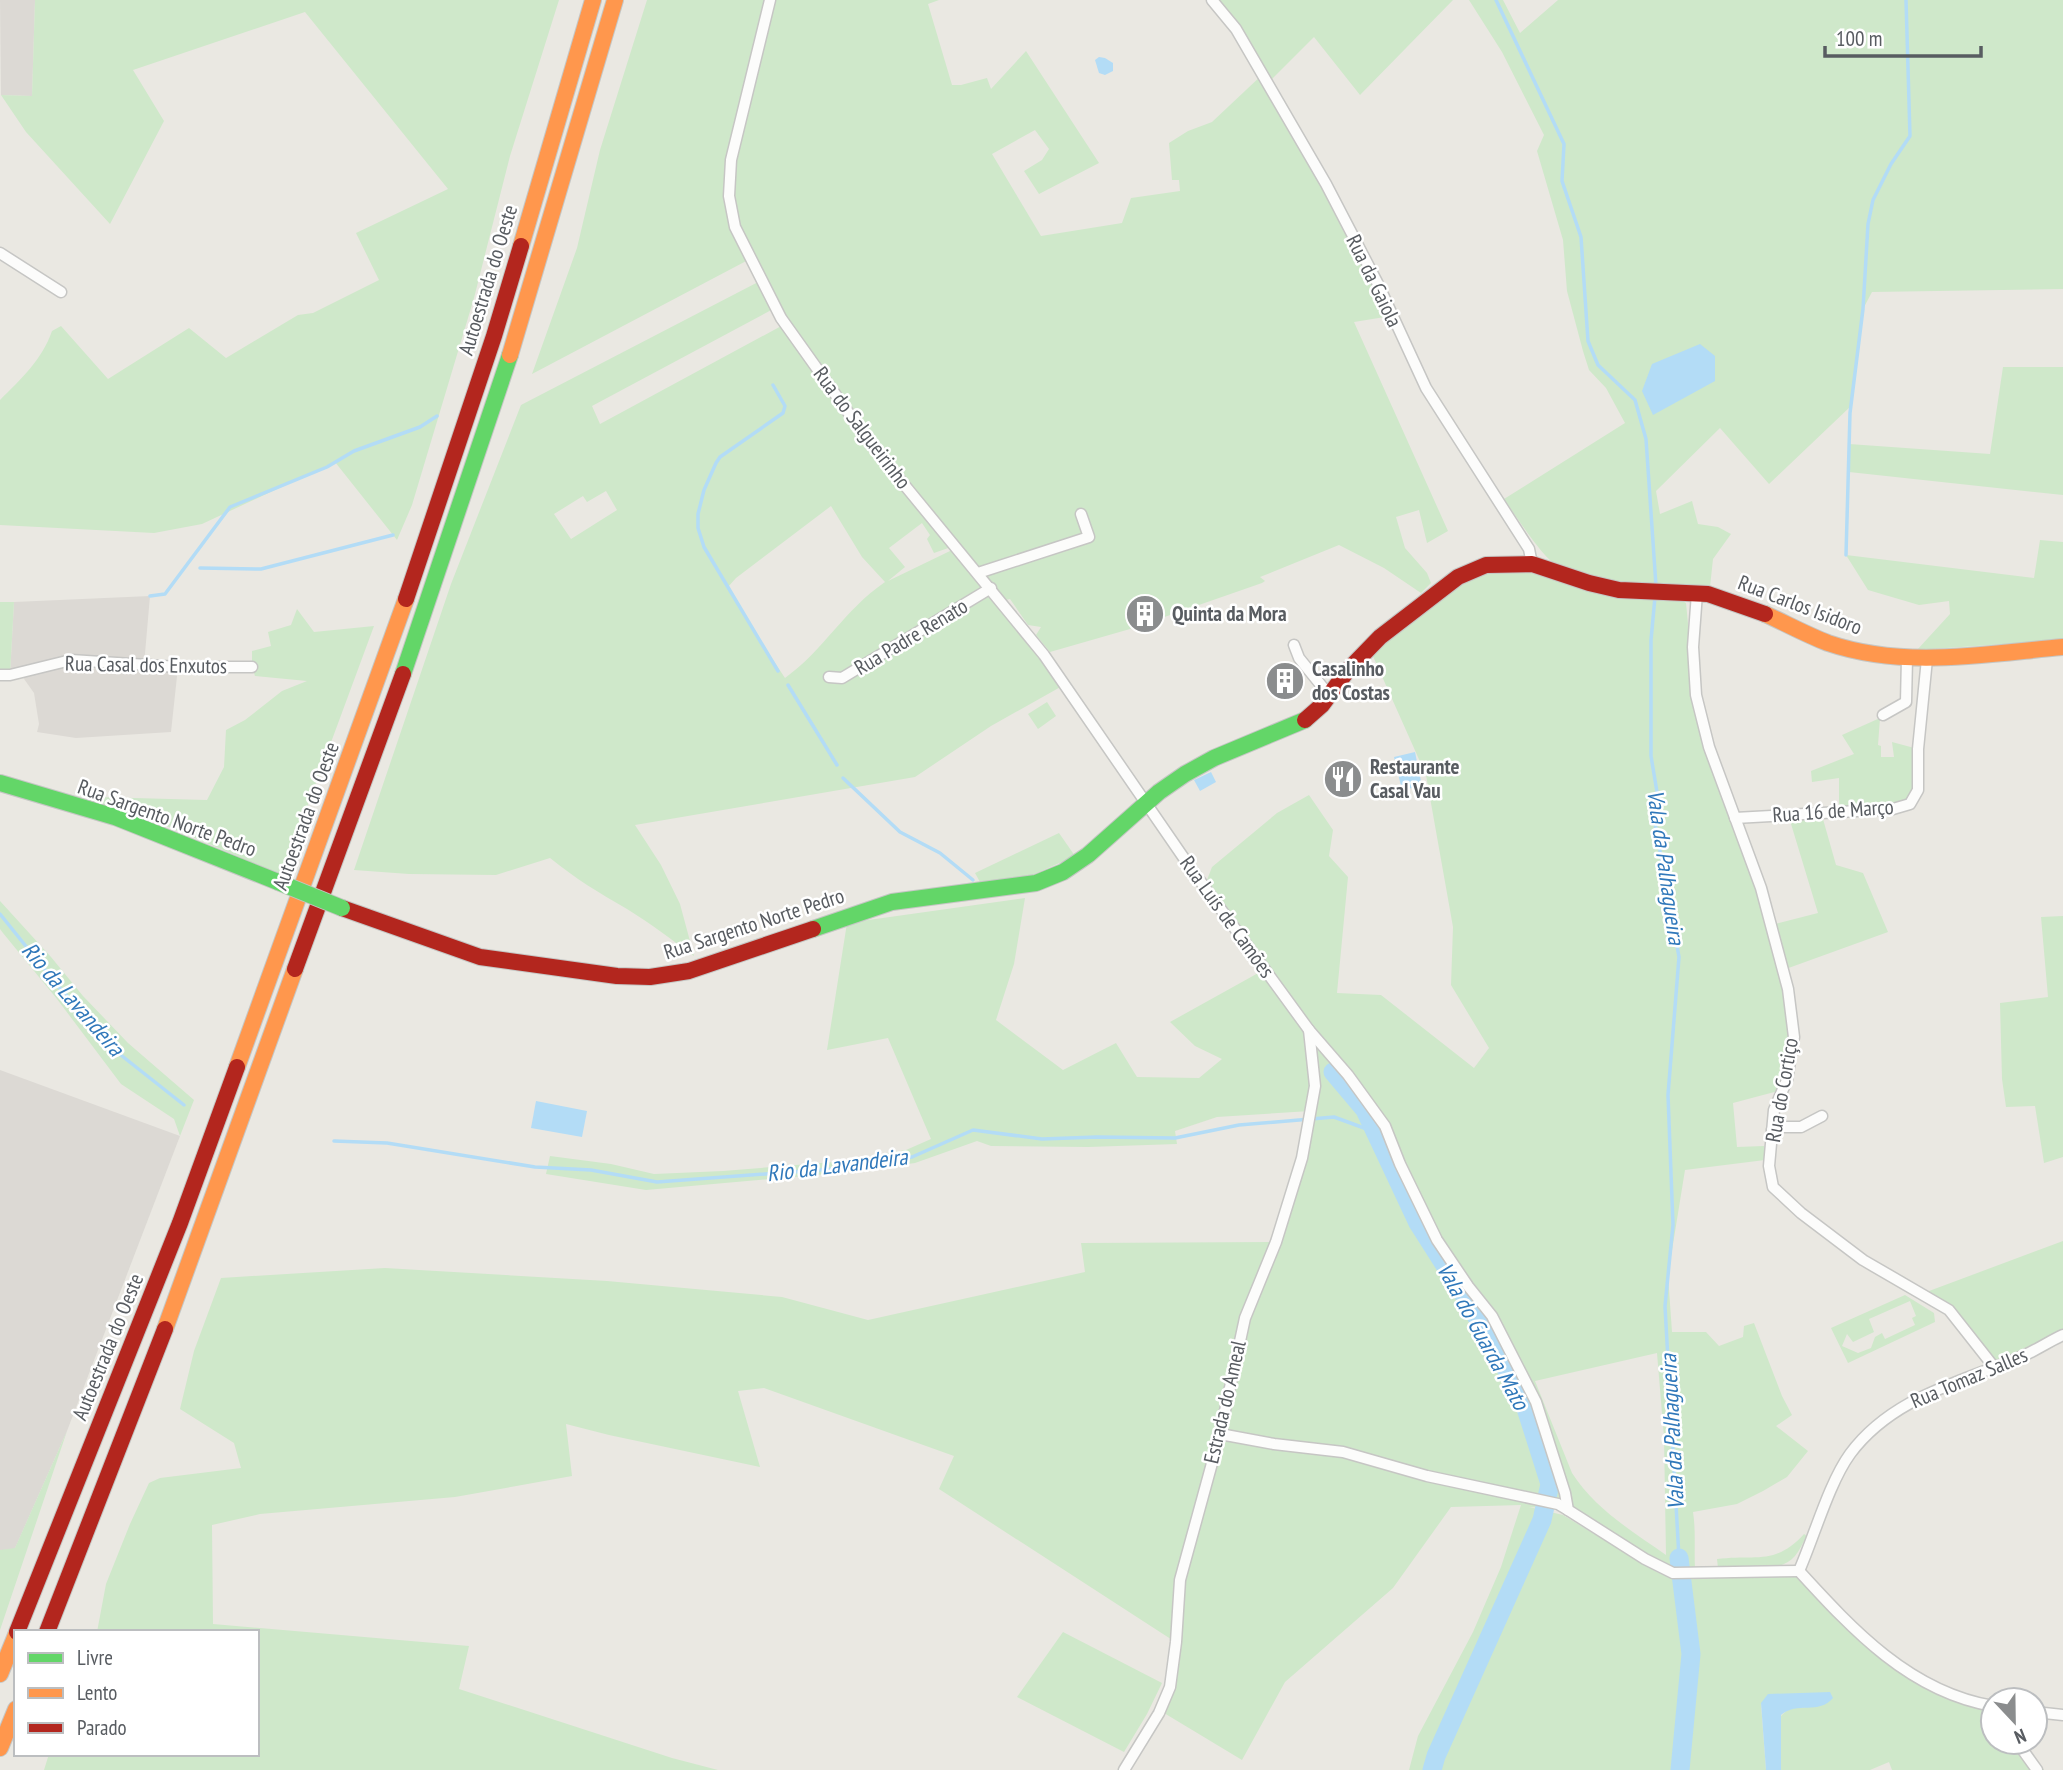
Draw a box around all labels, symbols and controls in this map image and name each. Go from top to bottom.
scale bar [1825,14,1981,58]
text: 100 m [1836,25,1882,52]
street label: Autoestrada do Oeste [452,202,523,358]
street label: Rua da Gaiola [1340,230,1408,331]
street label: Rua do Salgueirinho [808,361,917,494]
street label: Rua Carlos Isidoro [1734,569,1866,641]
street label: Rua Padre Renato [849,592,972,681]
building icon: Quinta da Mora [1124,593,1166,635]
place label: Quinta da Mora [1172,600,1287,627]
street label: Rua Casal dos Enxutos [65,650,227,679]
place label: Casalinho dos Costas [1312,655,1390,706]
building icon: Casalinho dos Costas [1264,660,1306,702]
street label: Autoestrada do Oeste [266,738,345,894]
place label: Restaurante Casal Vau [1370,753,1460,804]
restaurant icon: Restaurante Casal Vau [1322,758,1364,800]
street label: Rua Sargento Norte Pedro [74,773,260,862]
water label: Vala da Palhagueira [1641,788,1692,948]
street label: Rua 16 de Março [1771,793,1894,828]
street label: Rua Luís de Camões [1174,850,1281,983]
street label: Rua Sargento Norte Pedro [660,882,847,965]
water label: Rio da Lavandeira [16,936,132,1063]
street label: Rua do Cortiço [1759,1036,1804,1144]
water label: Rio da Lavandeira [765,1141,911,1188]
water label: Vala do Guarda Mato [1431,1257,1537,1416]
street label: Autoestrada do Oeste [66,1270,149,1424]
street label: Estrada do Ameal [1197,1338,1252,1466]
street label: Rua Tomaz Salles [1906,1341,2031,1414]
water label: Vala da Palhagueira [1653,1352,1690,1511]
legend [14,1630,259,1756]
text: Livre [77,1644,113,1671]
text: Lento [77,1679,117,1706]
north arrow [1979,1686,2049,1756]
text: Parado [77,1714,127,1741]
text: N [2011,1724,2030,1750]

